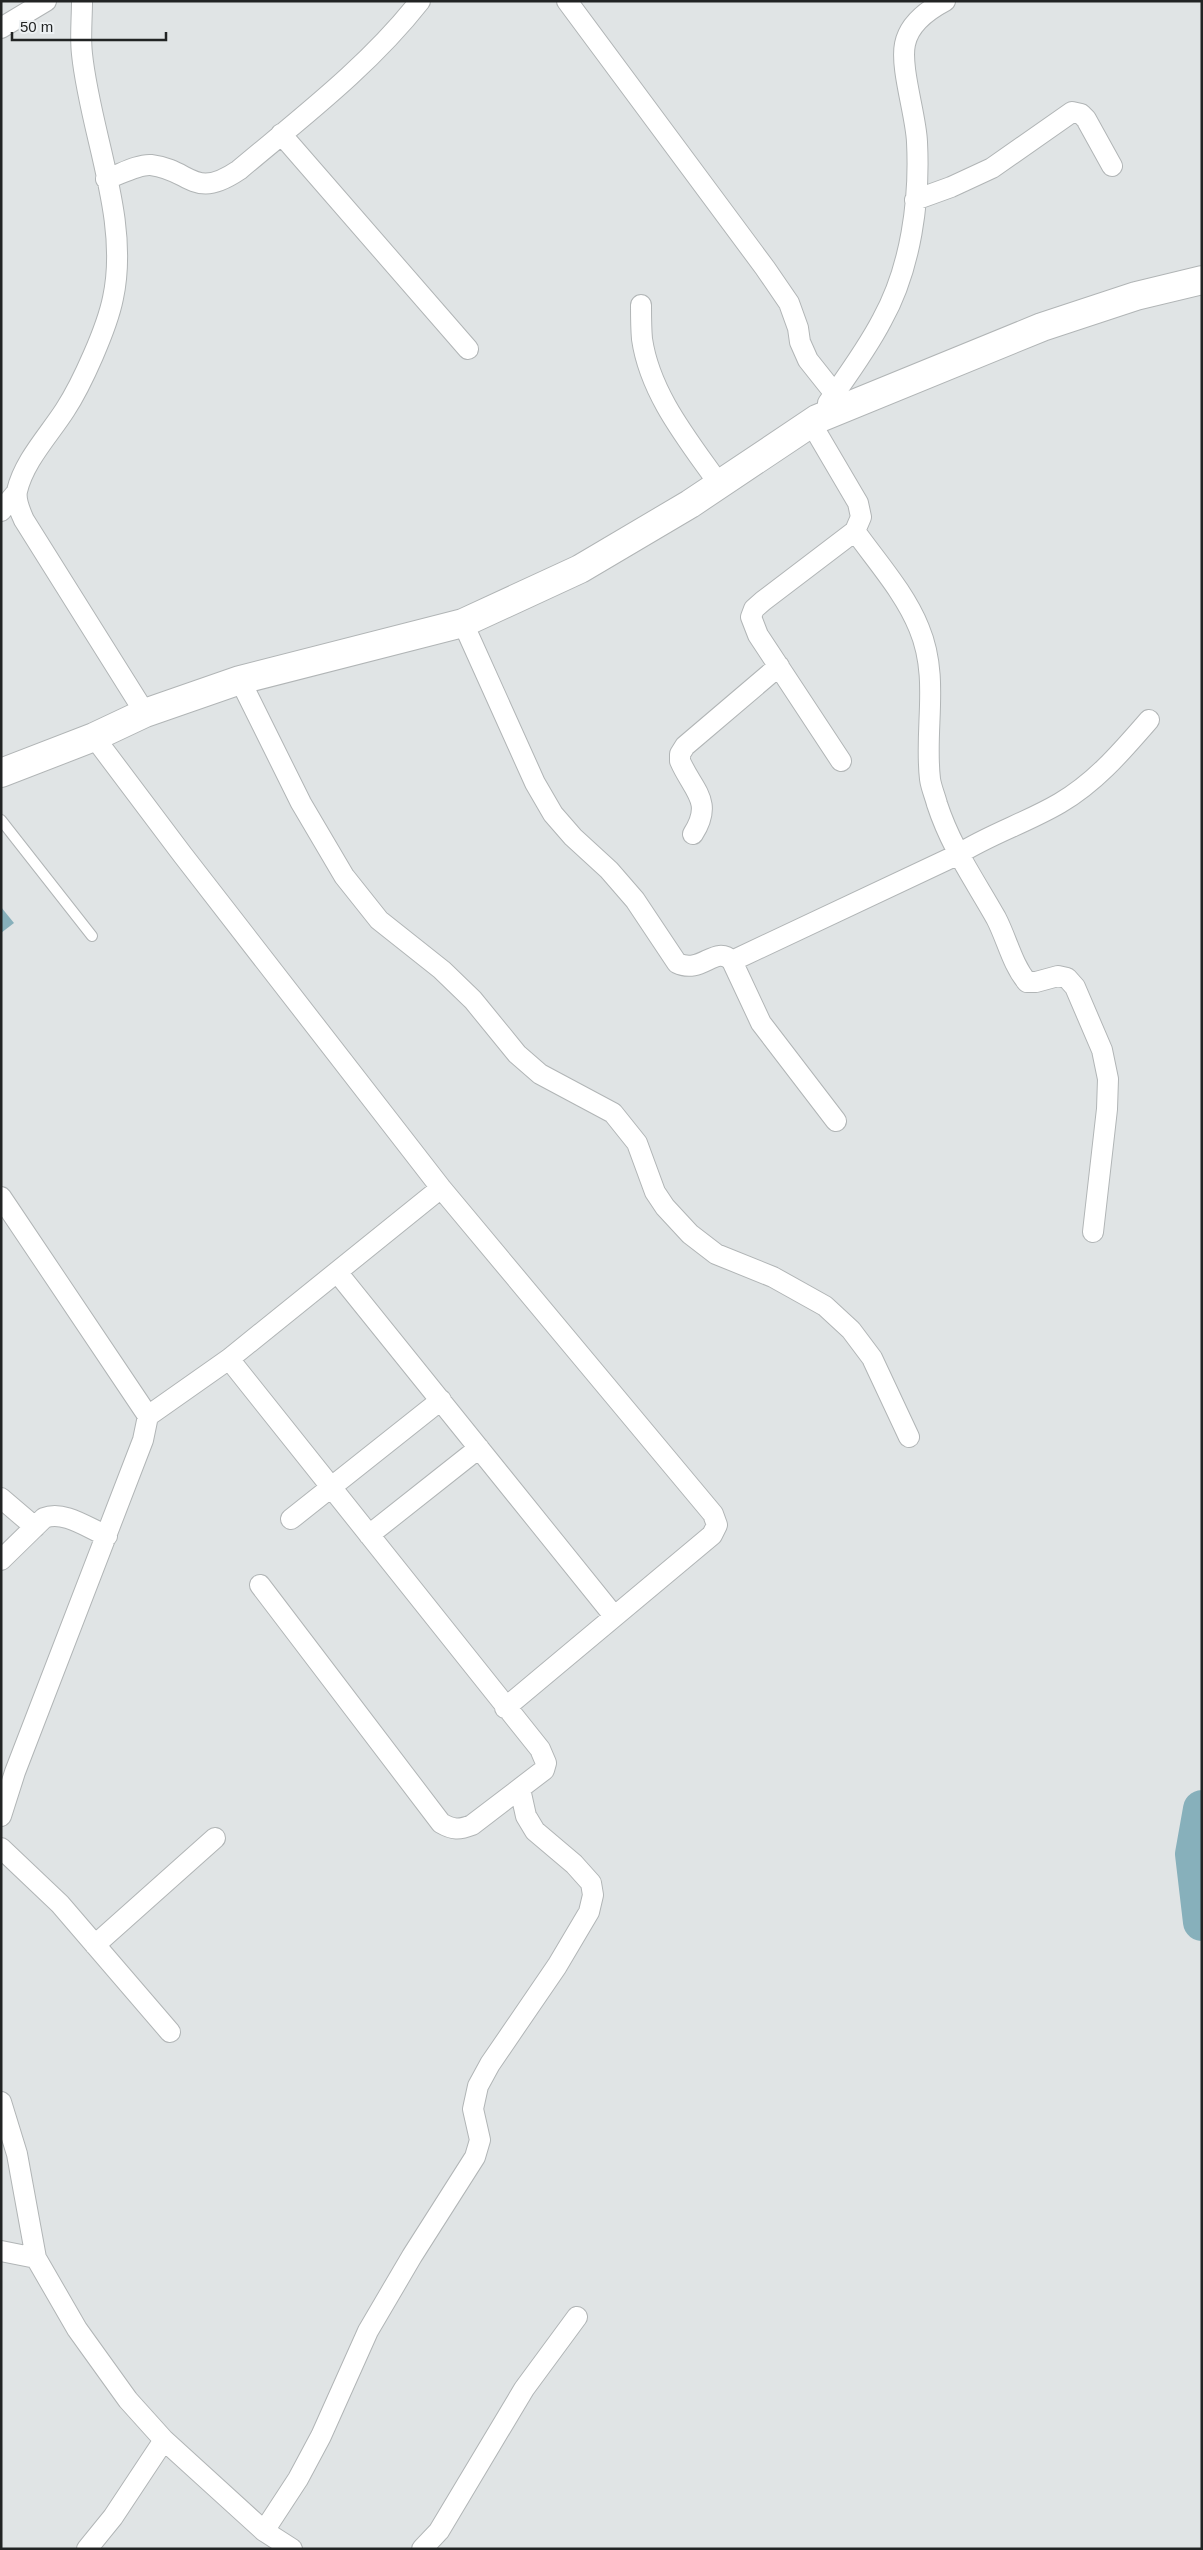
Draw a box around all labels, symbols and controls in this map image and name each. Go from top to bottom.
scale bar [12,10,166,42]
text: 50 m [20,18,53,35]

